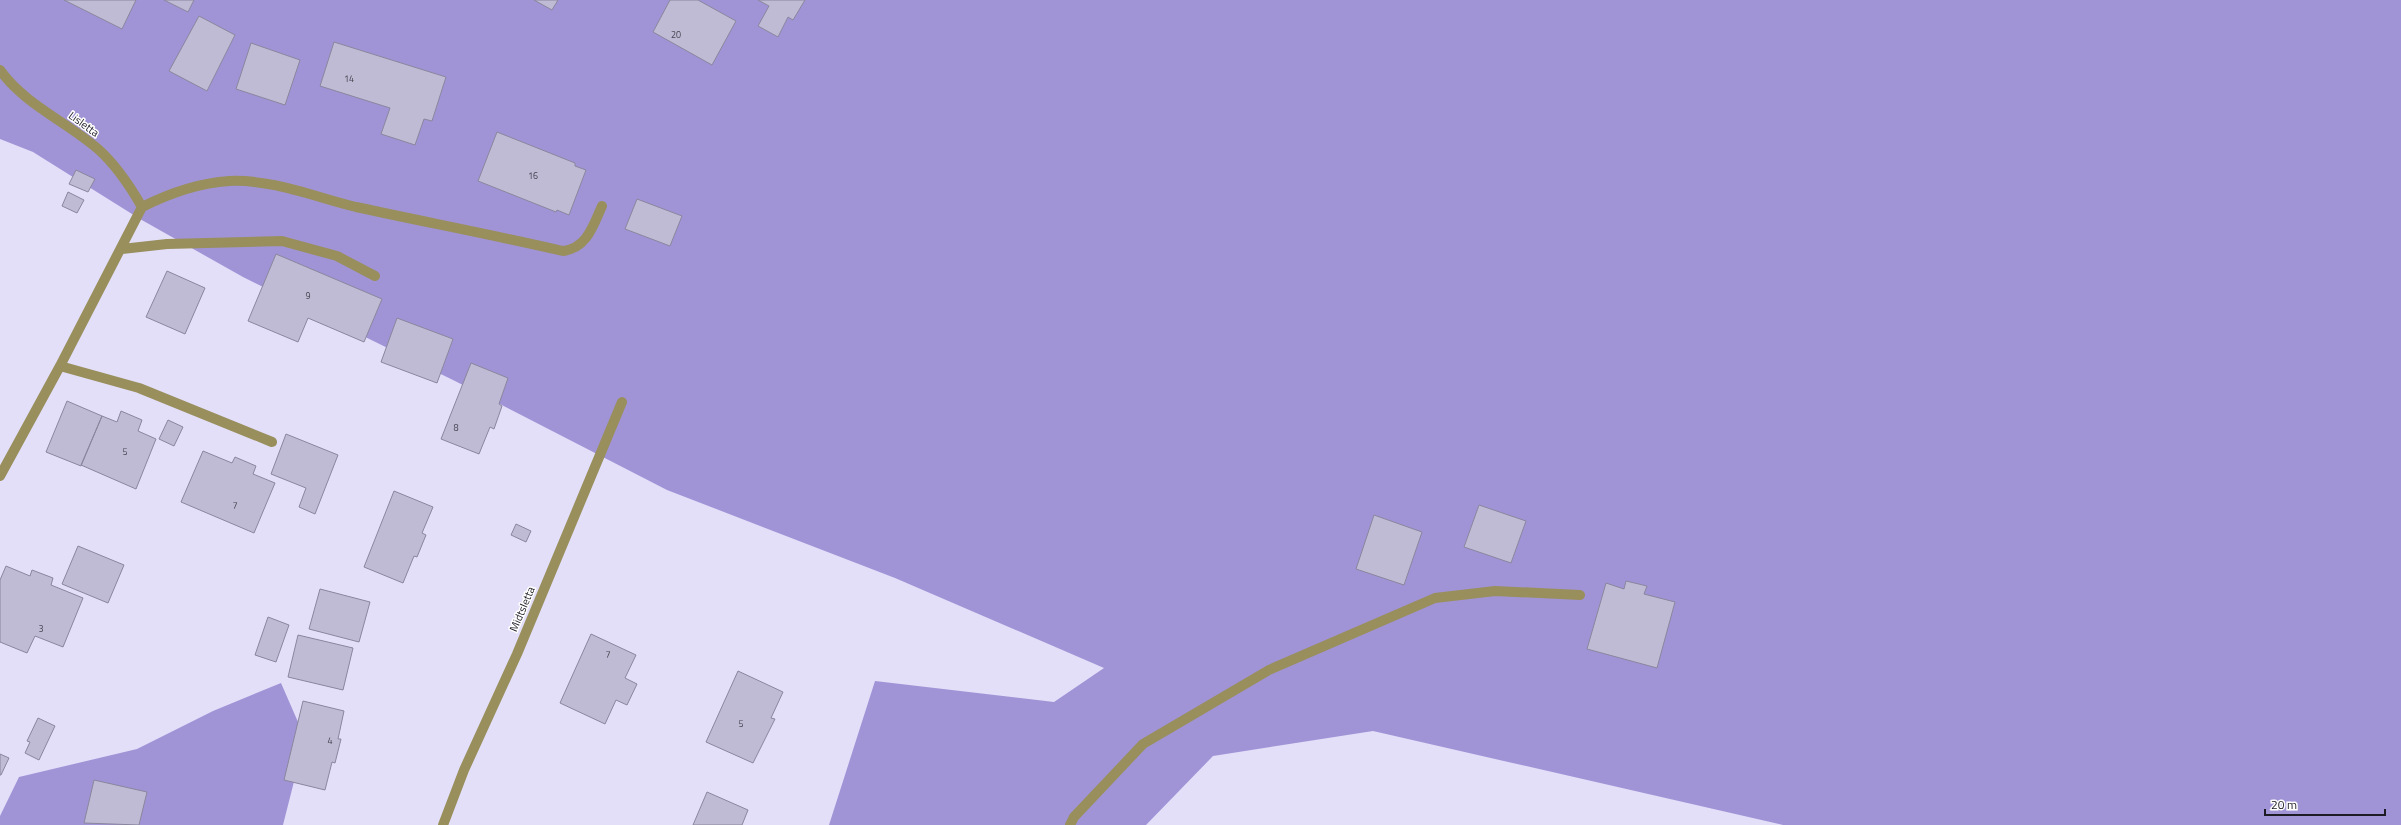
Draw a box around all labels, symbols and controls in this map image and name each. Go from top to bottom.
house number: 20 [671,28,681,41]
house number: 14 [344,72,354,85]
street label: Lisletta [66,108,103,141]
house number: 16 [528,169,538,182]
house number: 9 [305,289,311,302]
house number: 8 [453,421,459,434]
house number: 5 [122,445,128,458]
house number: 7 [232,499,238,512]
street label: Midtsletta [505,583,539,634]
house number: 3 [38,622,44,635]
house number: 7 [605,648,611,661]
house number: 5 [738,717,744,730]
house number: 4 [327,734,333,747]
scale bar [2265,791,2385,817]
text: 20 m [2271,795,2297,814]

